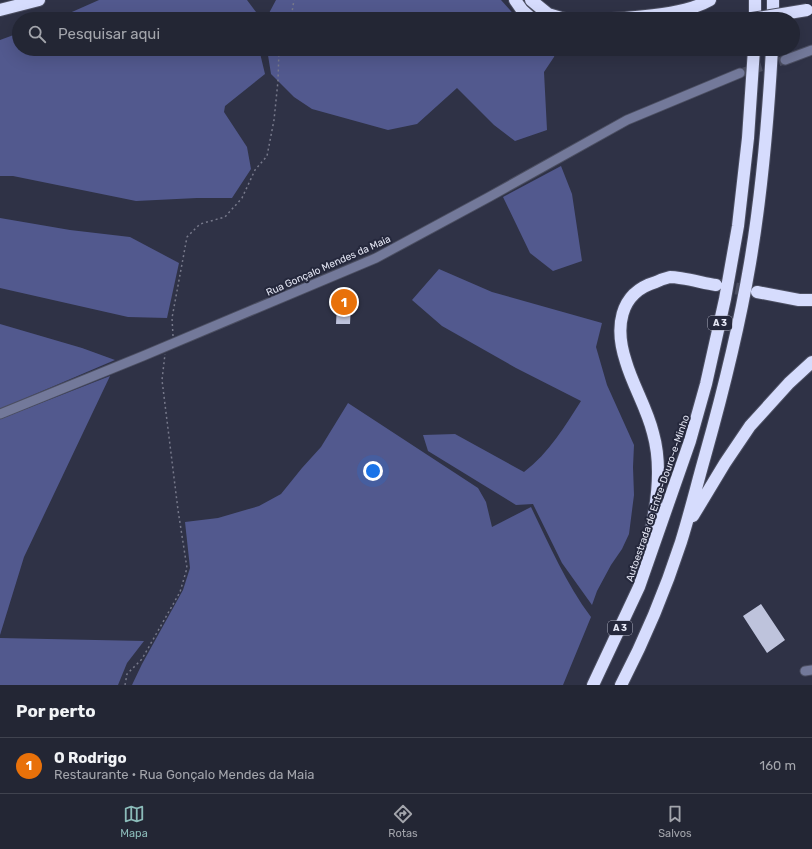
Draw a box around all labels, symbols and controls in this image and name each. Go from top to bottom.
search box [12,12,800,56]
icon: search [26,23,48,45]
text: Pesquisar aqui [58,25,160,43]
street label: Rua Gonçalo Mendes da Maia [264,233,392,299]
pin: 1 [331,287,357,317]
road number: A 3 [708,316,732,330]
street label: Autoestrada de Entre-Douro-e-Minho [624,413,692,583]
your location [363,461,383,481]
road number: A 3 [608,621,632,635]
text: Por perto [16,701,96,721]
text: O Rodrigo [54,749,127,767]
text: 1 [26,758,32,773]
text: 160 m [760,758,796,773]
text: Restaurante · Rua Gonçalo Mendes da Maia [54,767,315,782]
tab: Mapa [120,803,148,840]
tab: Rotas [388,803,418,840]
tab: Salvos [658,803,692,840]

